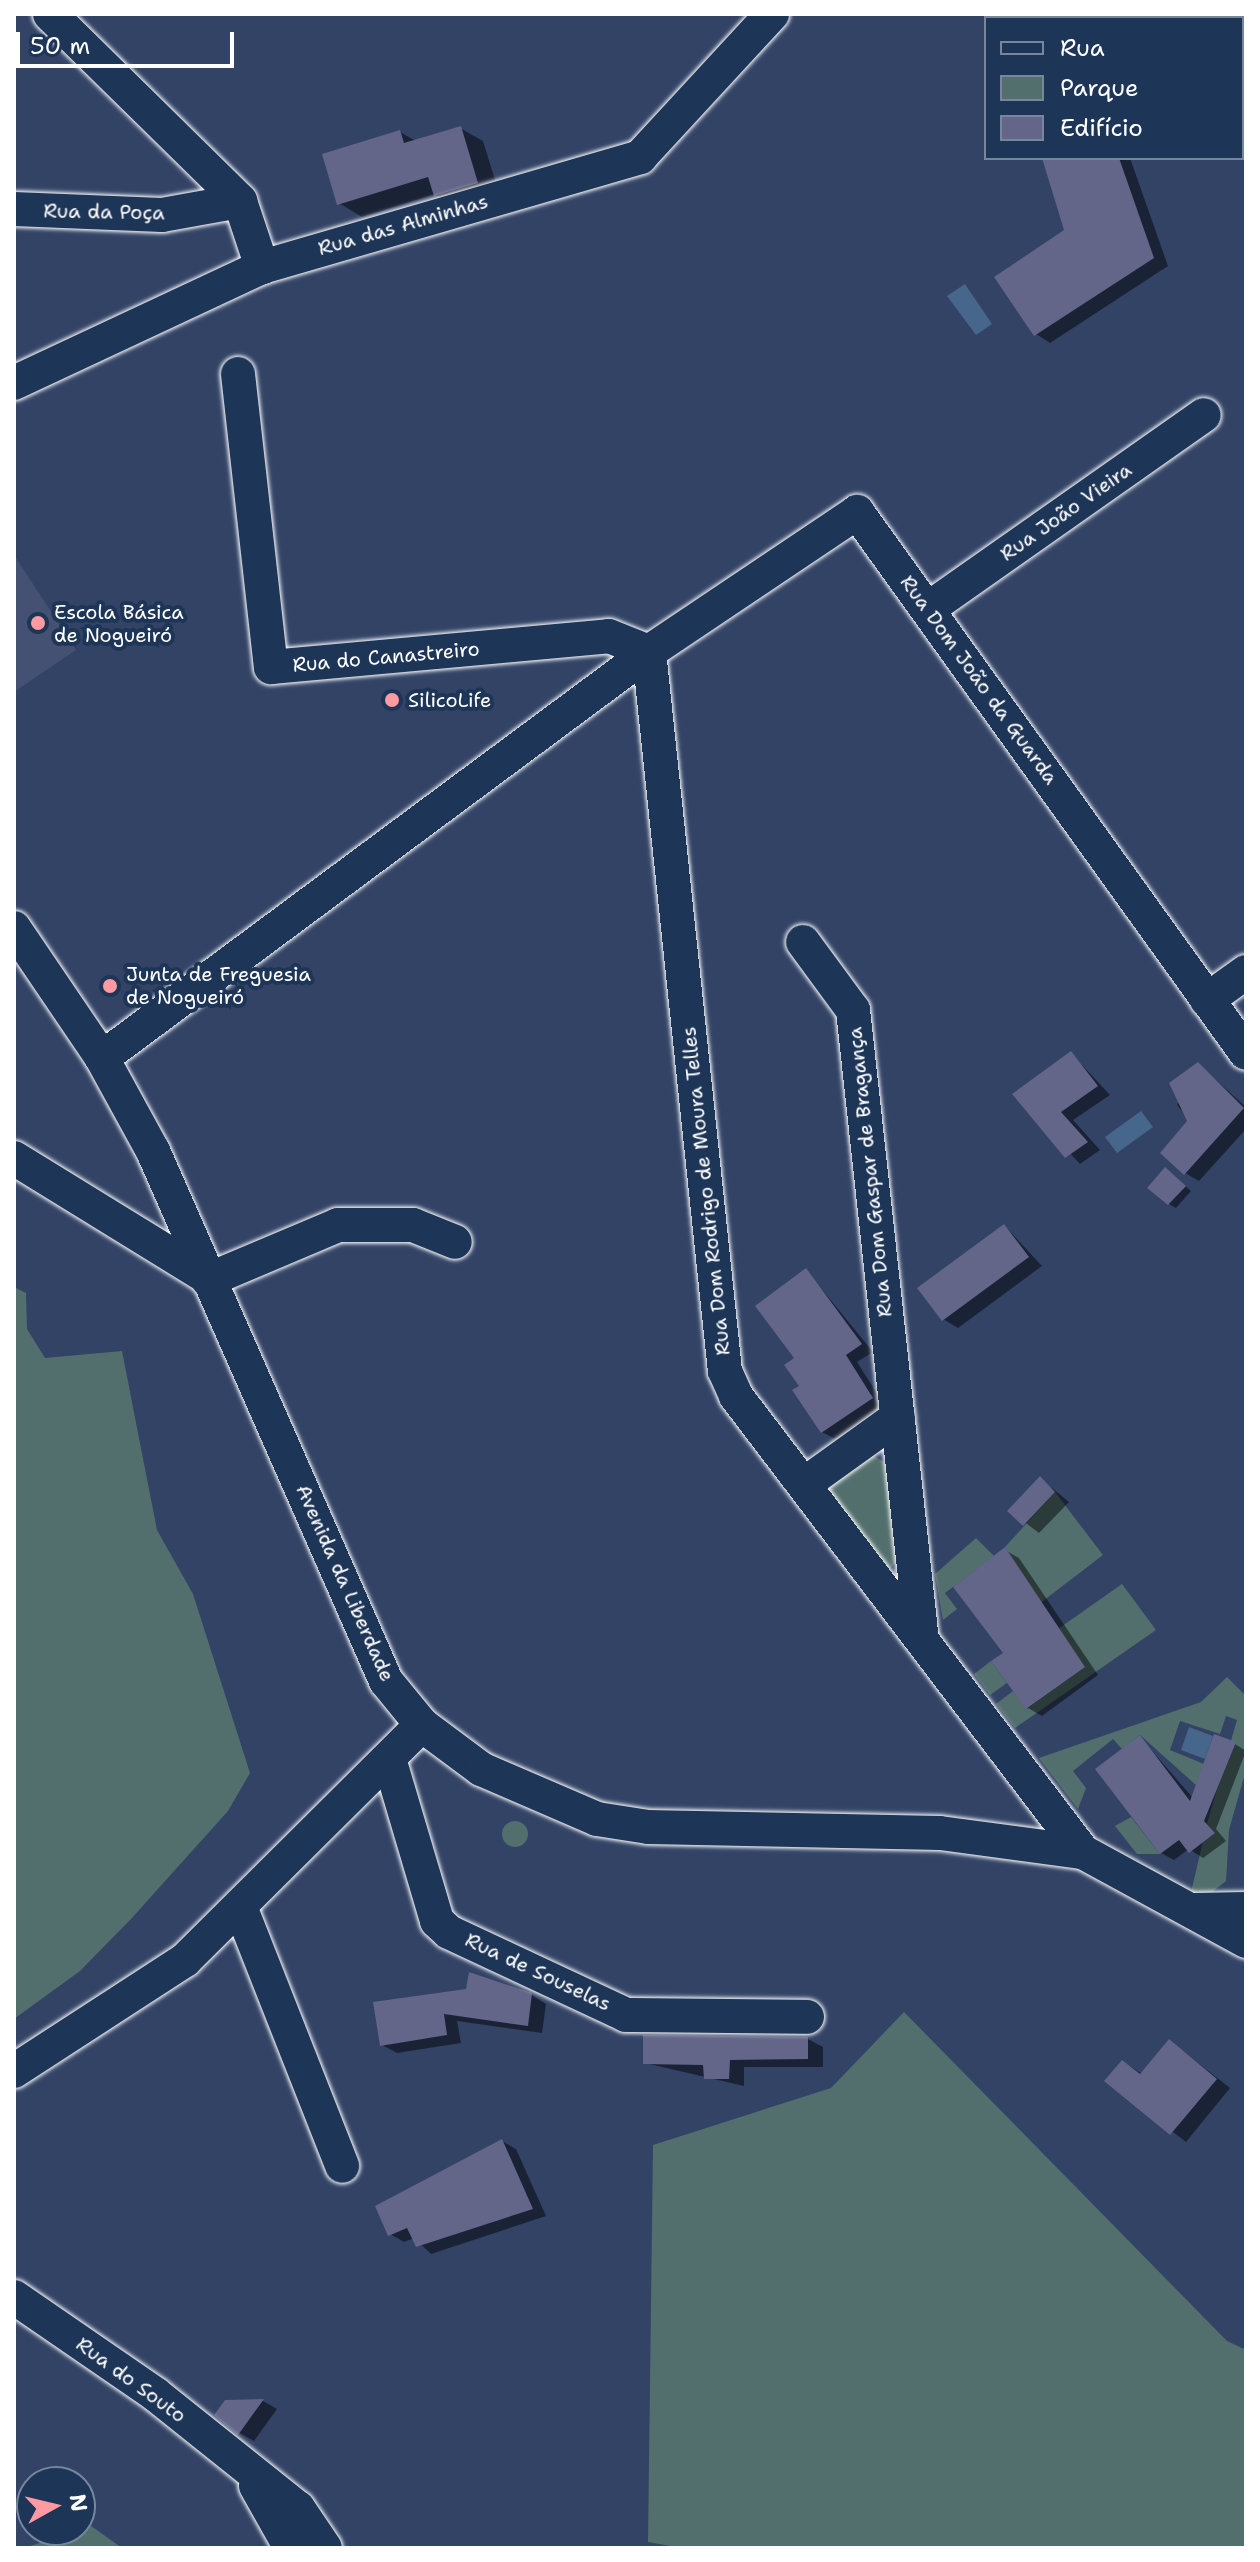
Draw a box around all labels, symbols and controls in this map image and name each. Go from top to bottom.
scale bar [20,16,238,66]
legend [984,16,1244,160]
text: 50 m [30,30,90,62]
text: Rua [1060,32,1105,64]
text: Parque [1060,72,1139,104]
text: Edifício [1060,112,1143,144]
street label: Rua das Alminhas [315,189,491,261]
street label: Rua da Poça [43,199,165,225]
street label: Rua João Vieira [996,458,1136,566]
street label: Rua Dom João da Guarda [895,571,1063,789]
place label: Escola Básica de Nogueiró [54,600,184,647]
marker: Escola Básica de Nogueiró [29,614,47,632]
street label: Rua do Canastreiro [292,637,480,677]
place label: SilicoLife [408,688,491,712]
marker: SilicoLife [383,691,401,709]
place label: Junta de Freguesia de Nogueiró [126,962,311,1009]
marker: Junta de Freguesia de Nogueiró [101,977,119,995]
street label: Rua Dom Rodrigo de Moura Telles [677,1025,735,1357]
street label: Rua Dom Gaspar de Bragança [843,1026,897,1318]
street label: Avenida da Liberdade [291,1481,399,1685]
street label: Rua de Souselas [461,1928,615,2016]
street label: Rua do Souto [71,2332,191,2428]
north arrow [16,2466,96,2546]
text: N [63,2492,94,2514]

